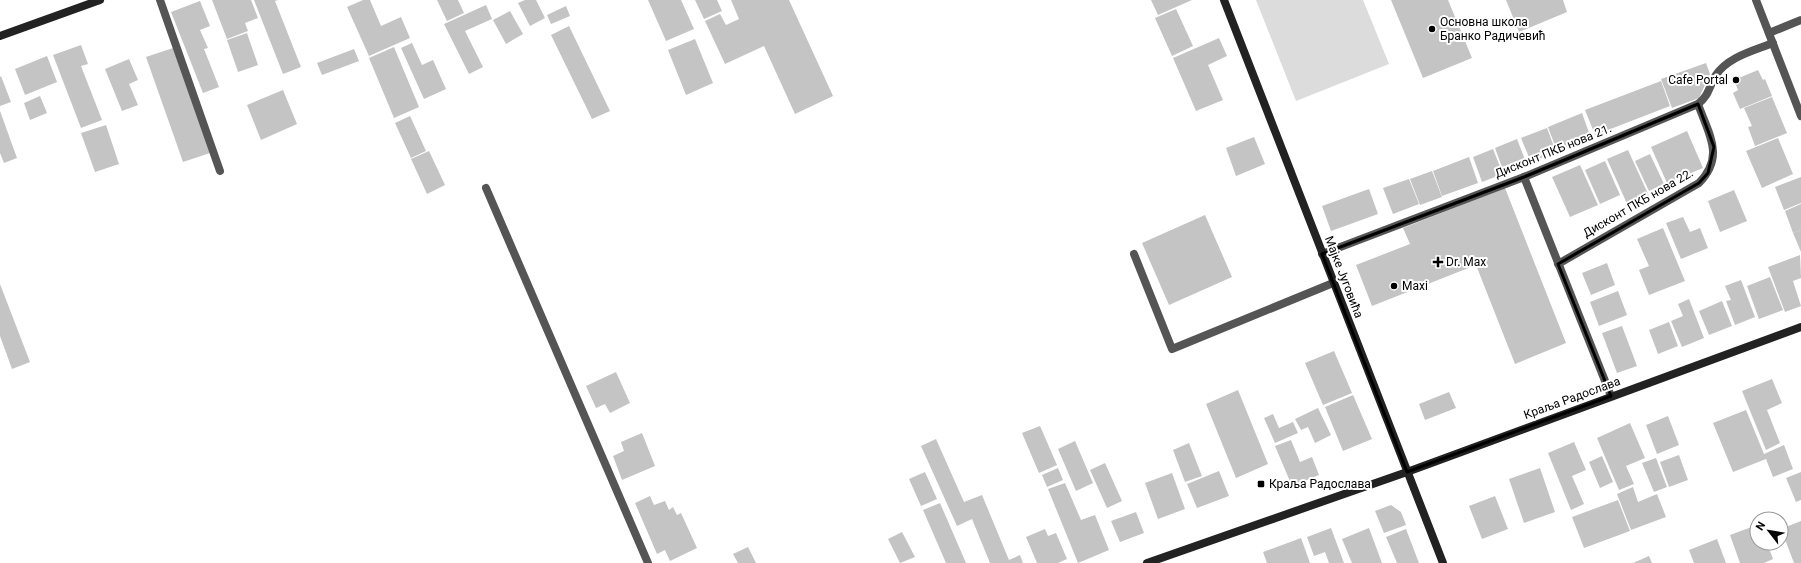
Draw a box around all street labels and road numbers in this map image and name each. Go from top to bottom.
street label: Дисконт ПКБ нова 21. [1493,121,1613,181]
street label: Дисконт ПКБ нова 22. [1581,166,1695,240]
street label: Мајке Југовића [1322,234,1366,320]
street label: Краља Радослава [1522,374,1622,422]

